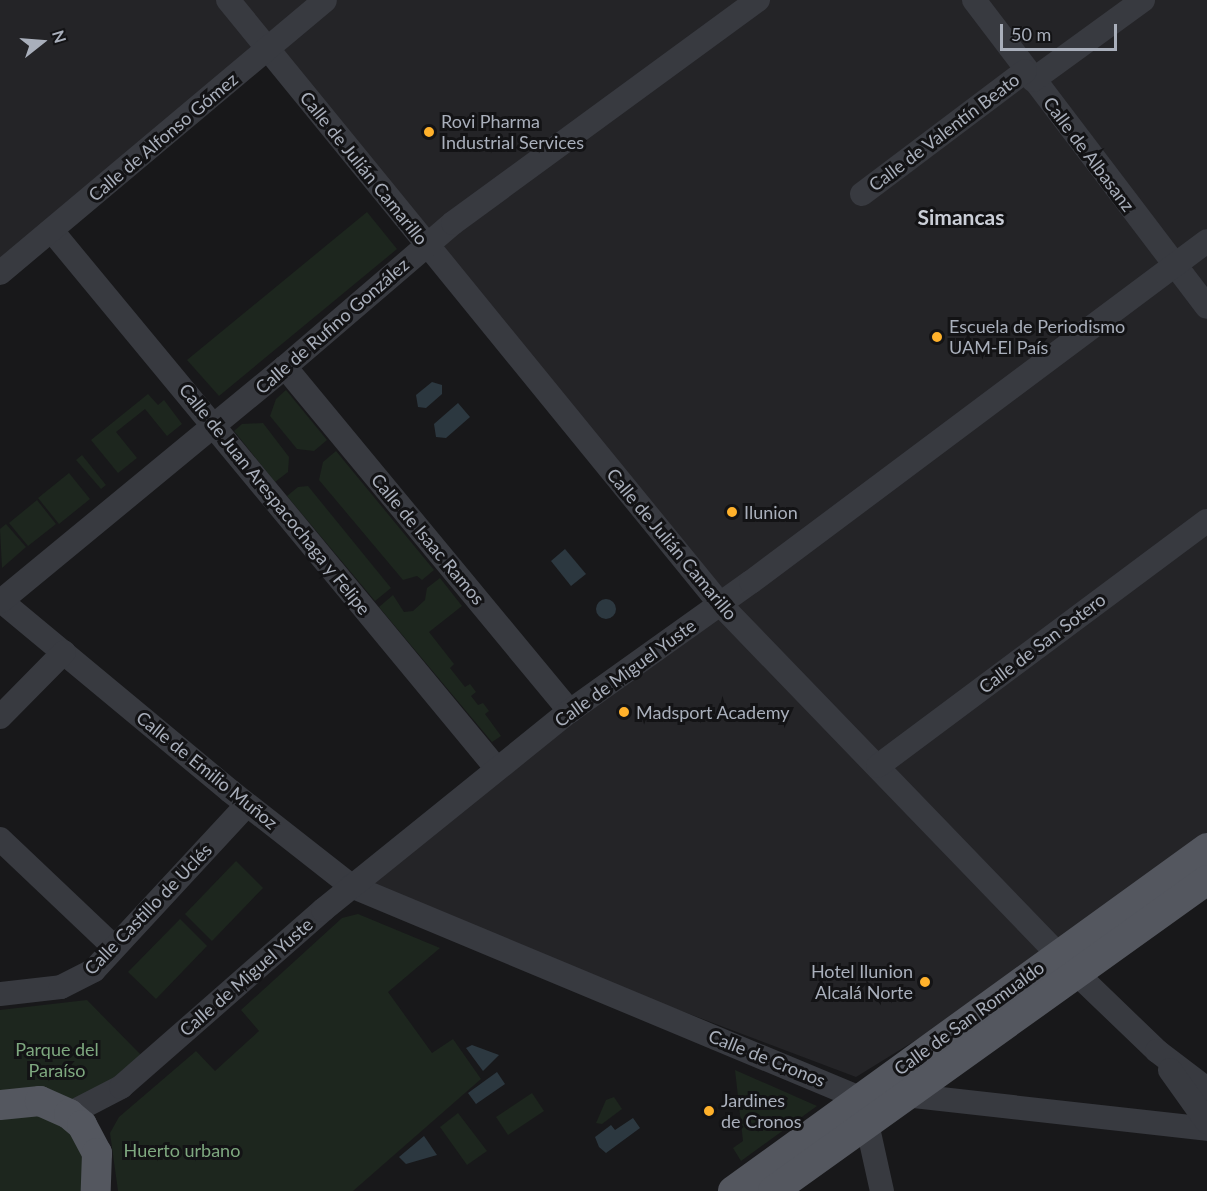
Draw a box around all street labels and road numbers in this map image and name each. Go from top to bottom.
street label: Calle de Alfonso Gómez [84,68,242,206]
street label: Calle de Valentín Beato [864,68,1024,196]
street label: Calle de Julián Camarillo [295,87,433,249]
street label: Calle de Albasanz [1039,92,1139,216]
street label: Calle de Rufino González [251,254,413,398]
street label: Calle de Juan Arespacochaga y Felipe [174,378,376,620]
street label: Calle de Julián Camarillo [602,464,742,624]
street label: Calle de Isaac Ramos [367,469,489,609]
street label: Calle de San Sotero [974,588,1110,698]
street label: Calle de Miguel Yuste [550,614,700,732]
street label: Calle de Emilio Muñoz [132,706,282,834]
street label: Calle Castillo de Uclés [80,839,216,979]
street label: Calle de Miguel Yuste [175,913,317,1041]
street label: Calle de San Romualdo [890,956,1048,1080]
street label: Calle de Cronos [705,1025,829,1091]

